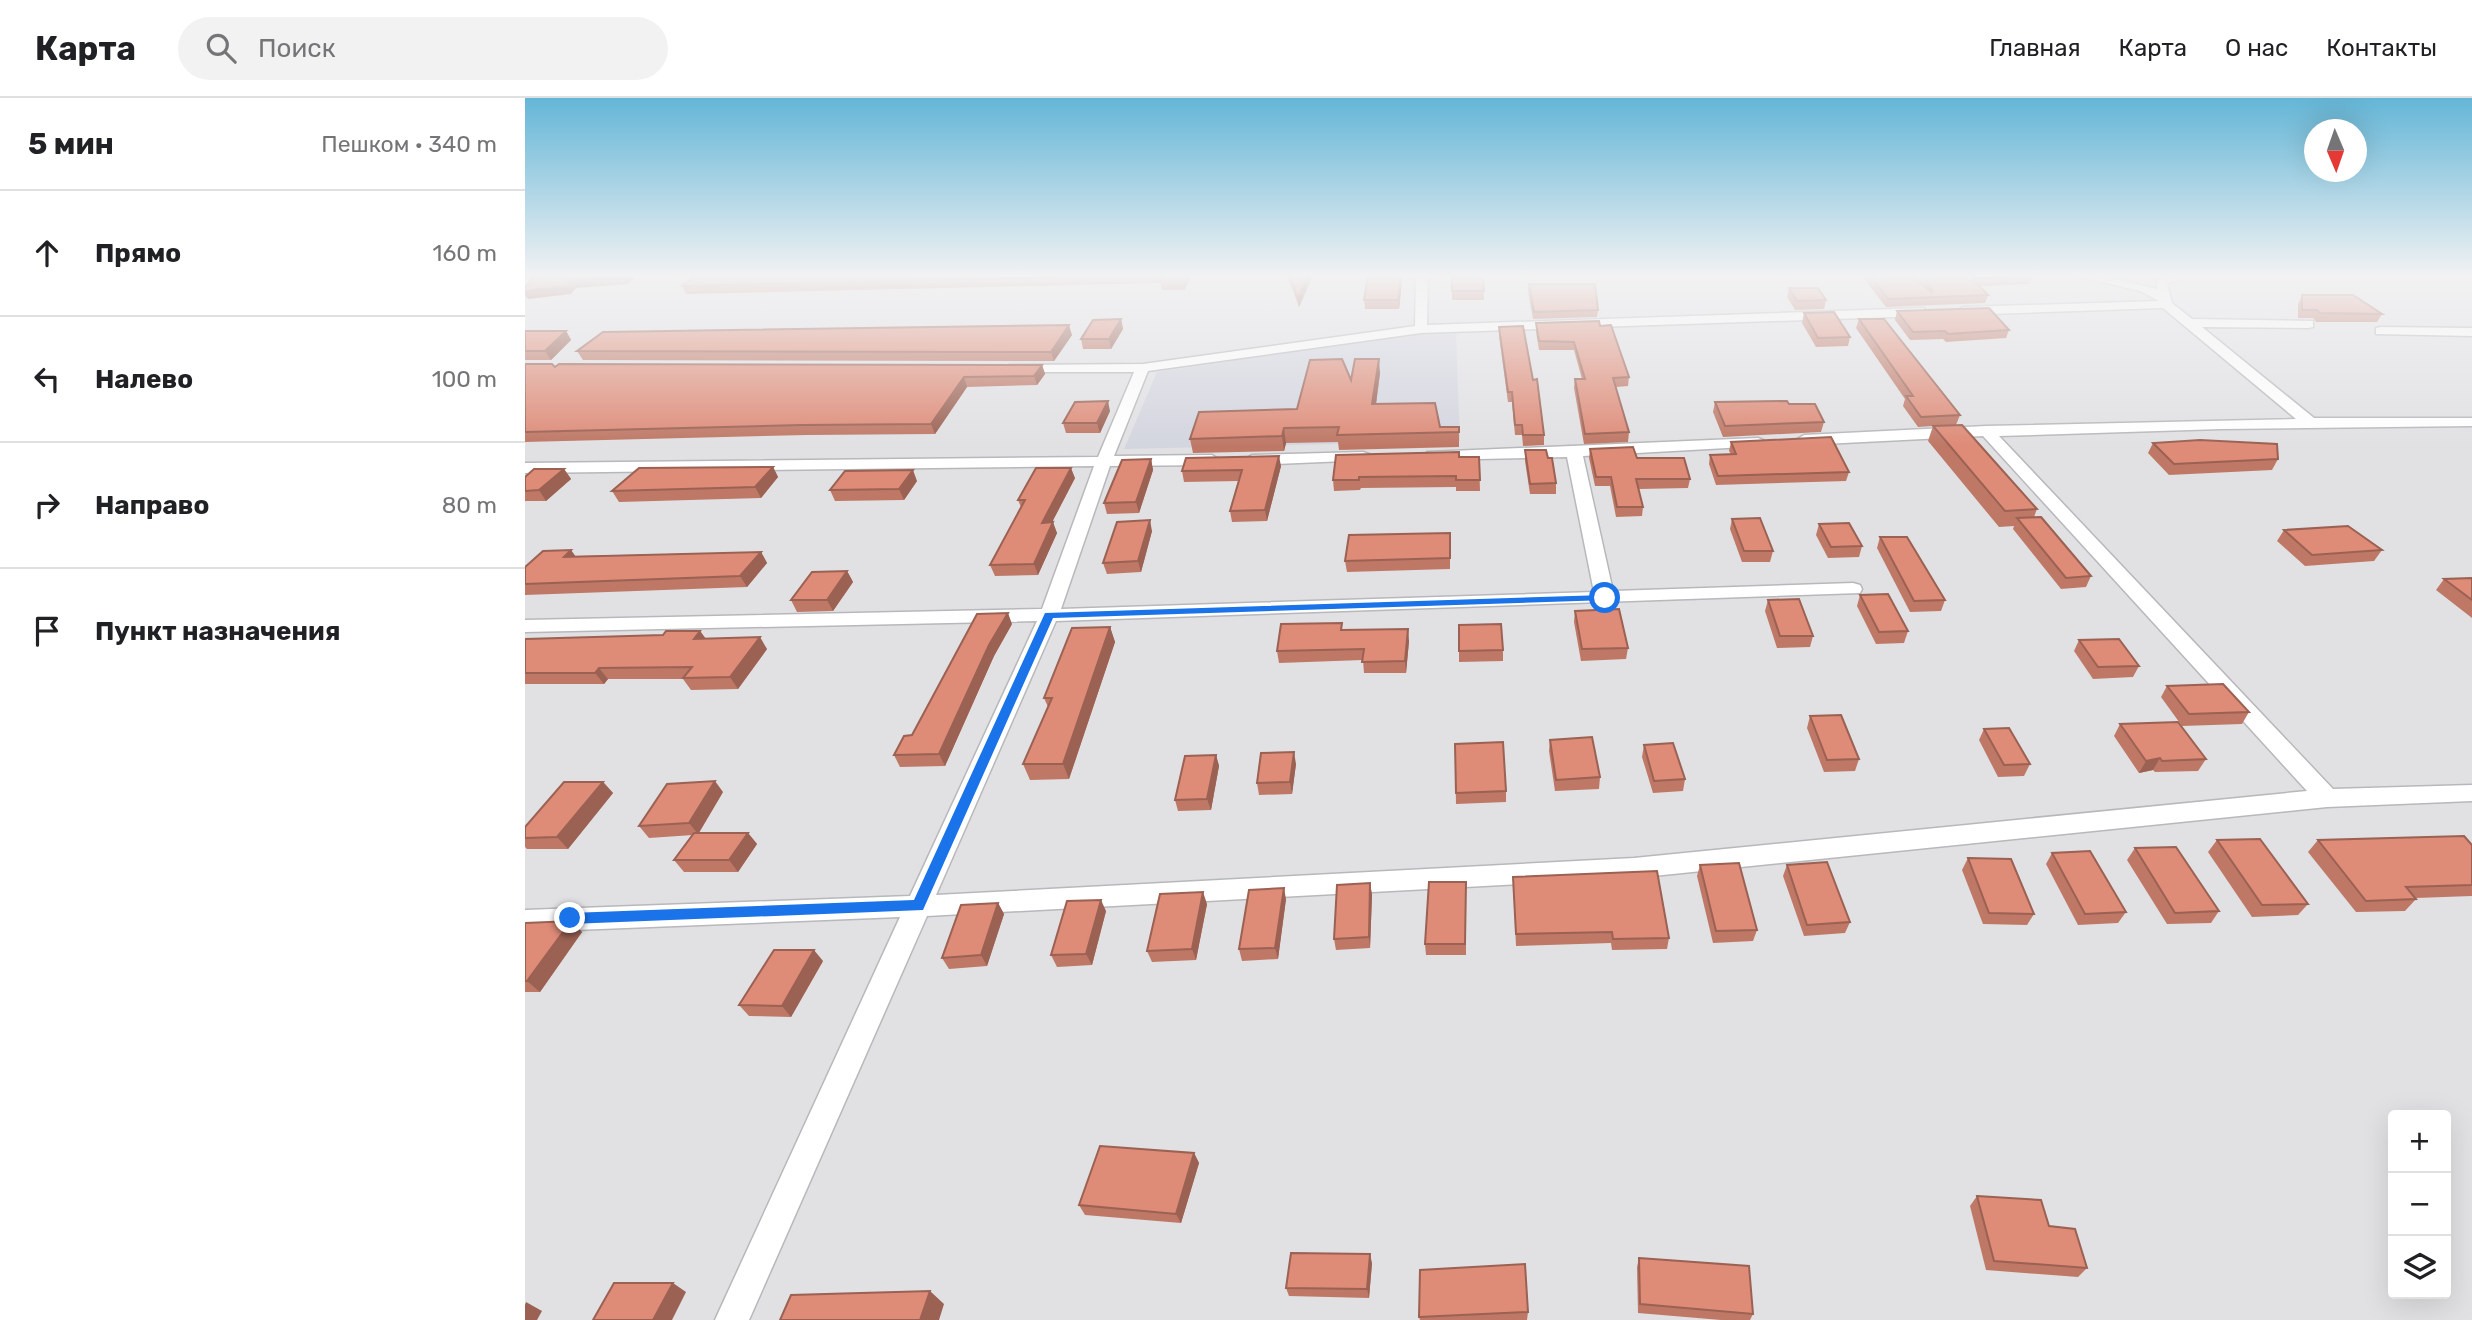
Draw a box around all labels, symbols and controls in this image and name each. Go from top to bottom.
search box [178,17,668,80]
text: Карта [35,29,136,68]
icon: search [202,29,240,67]
text: Поиск [258,33,336,64]
text: Главная [1989,34,2081,62]
text: Карта [2119,34,2187,62]
text: О нас [2225,34,2288,62]
text: Контакты [2326,34,2437,62]
north arrow [2304,119,2367,182]
text: 5 мин [28,126,114,162]
text: Пешком · 340 m [321,130,497,158]
icon: ahead [28,234,66,272]
text: Прямо [95,238,181,269]
text: 160 m [433,239,497,267]
icon: left [28,360,66,398]
text: Налево [95,364,193,395]
text: 100 m [432,365,497,393]
icon: right [28,486,66,524]
text: Направо [95,490,209,521]
text: 80 m [442,491,497,519]
route start [1589,582,1620,613]
icon: arrive [28,612,66,650]
text: Пункт назначения [95,616,340,647]
route end [554,902,585,933]
map controls [2388,1110,2451,1299]
button: + [2388,1110,2451,1173]
button: − [2388,1173,2451,1236]
button: layers [2388,1236,2451,1299]

